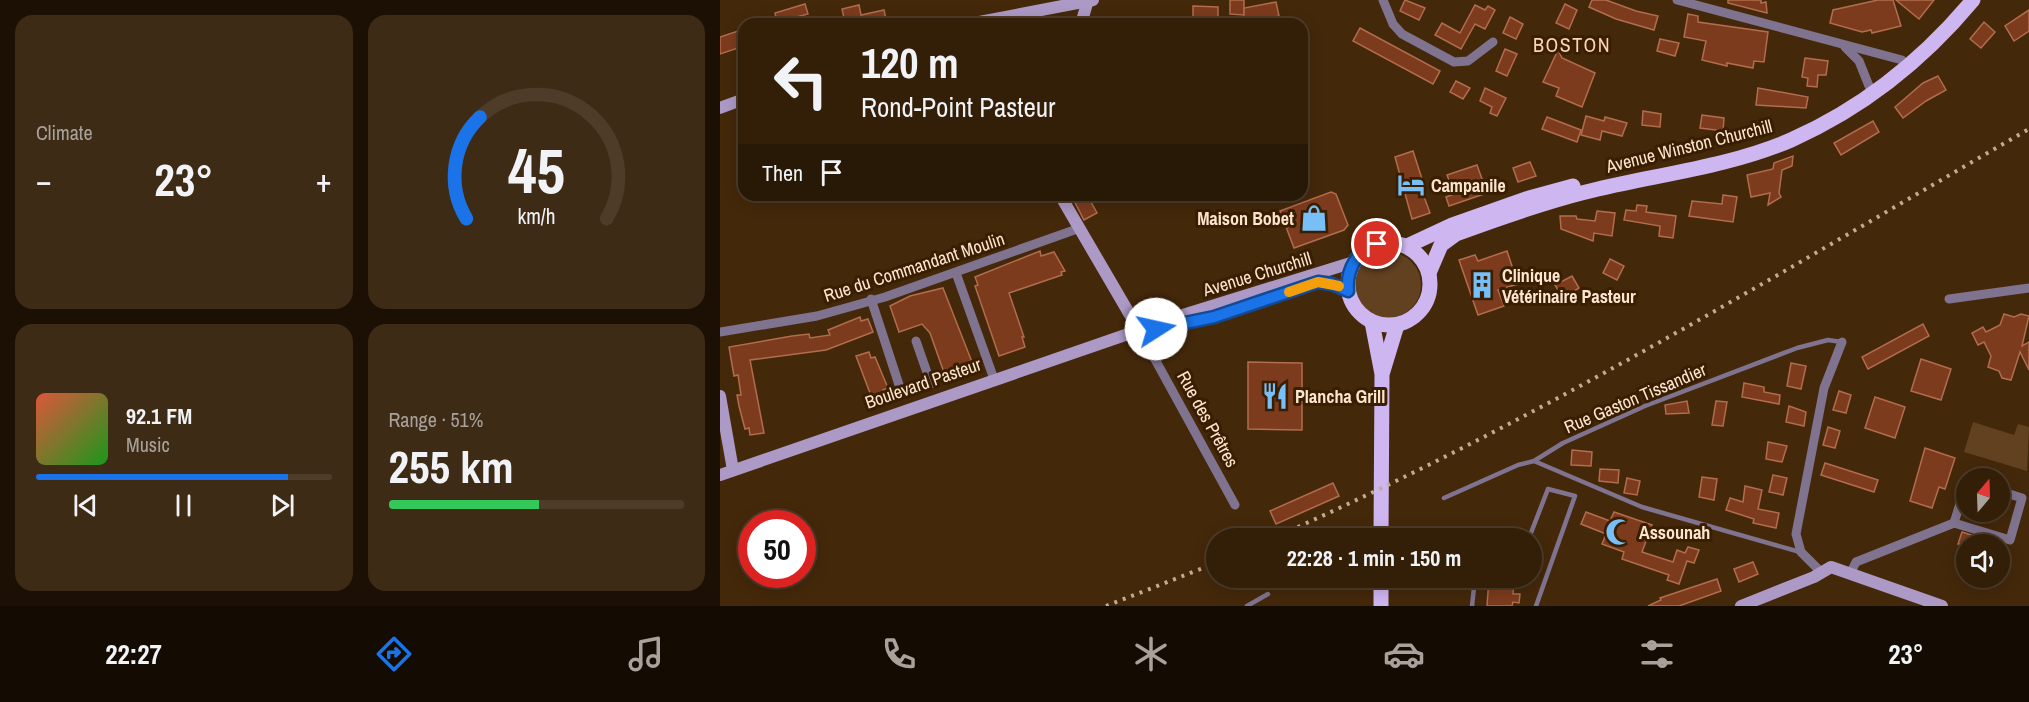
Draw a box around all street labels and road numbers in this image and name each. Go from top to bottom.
street label: Avenue Winston Churchill [1602,113,1775,179]
street label: Rue du Commandant Moulin [820,226,1008,308]
street label: Avenue Churchill [1199,246,1314,303]
street label: Boulevard Pasteur [862,351,985,415]
street label: Rue Gaston Tissandier [1560,357,1710,439]
street label: Rue des Prêtres [1171,366,1245,472]

